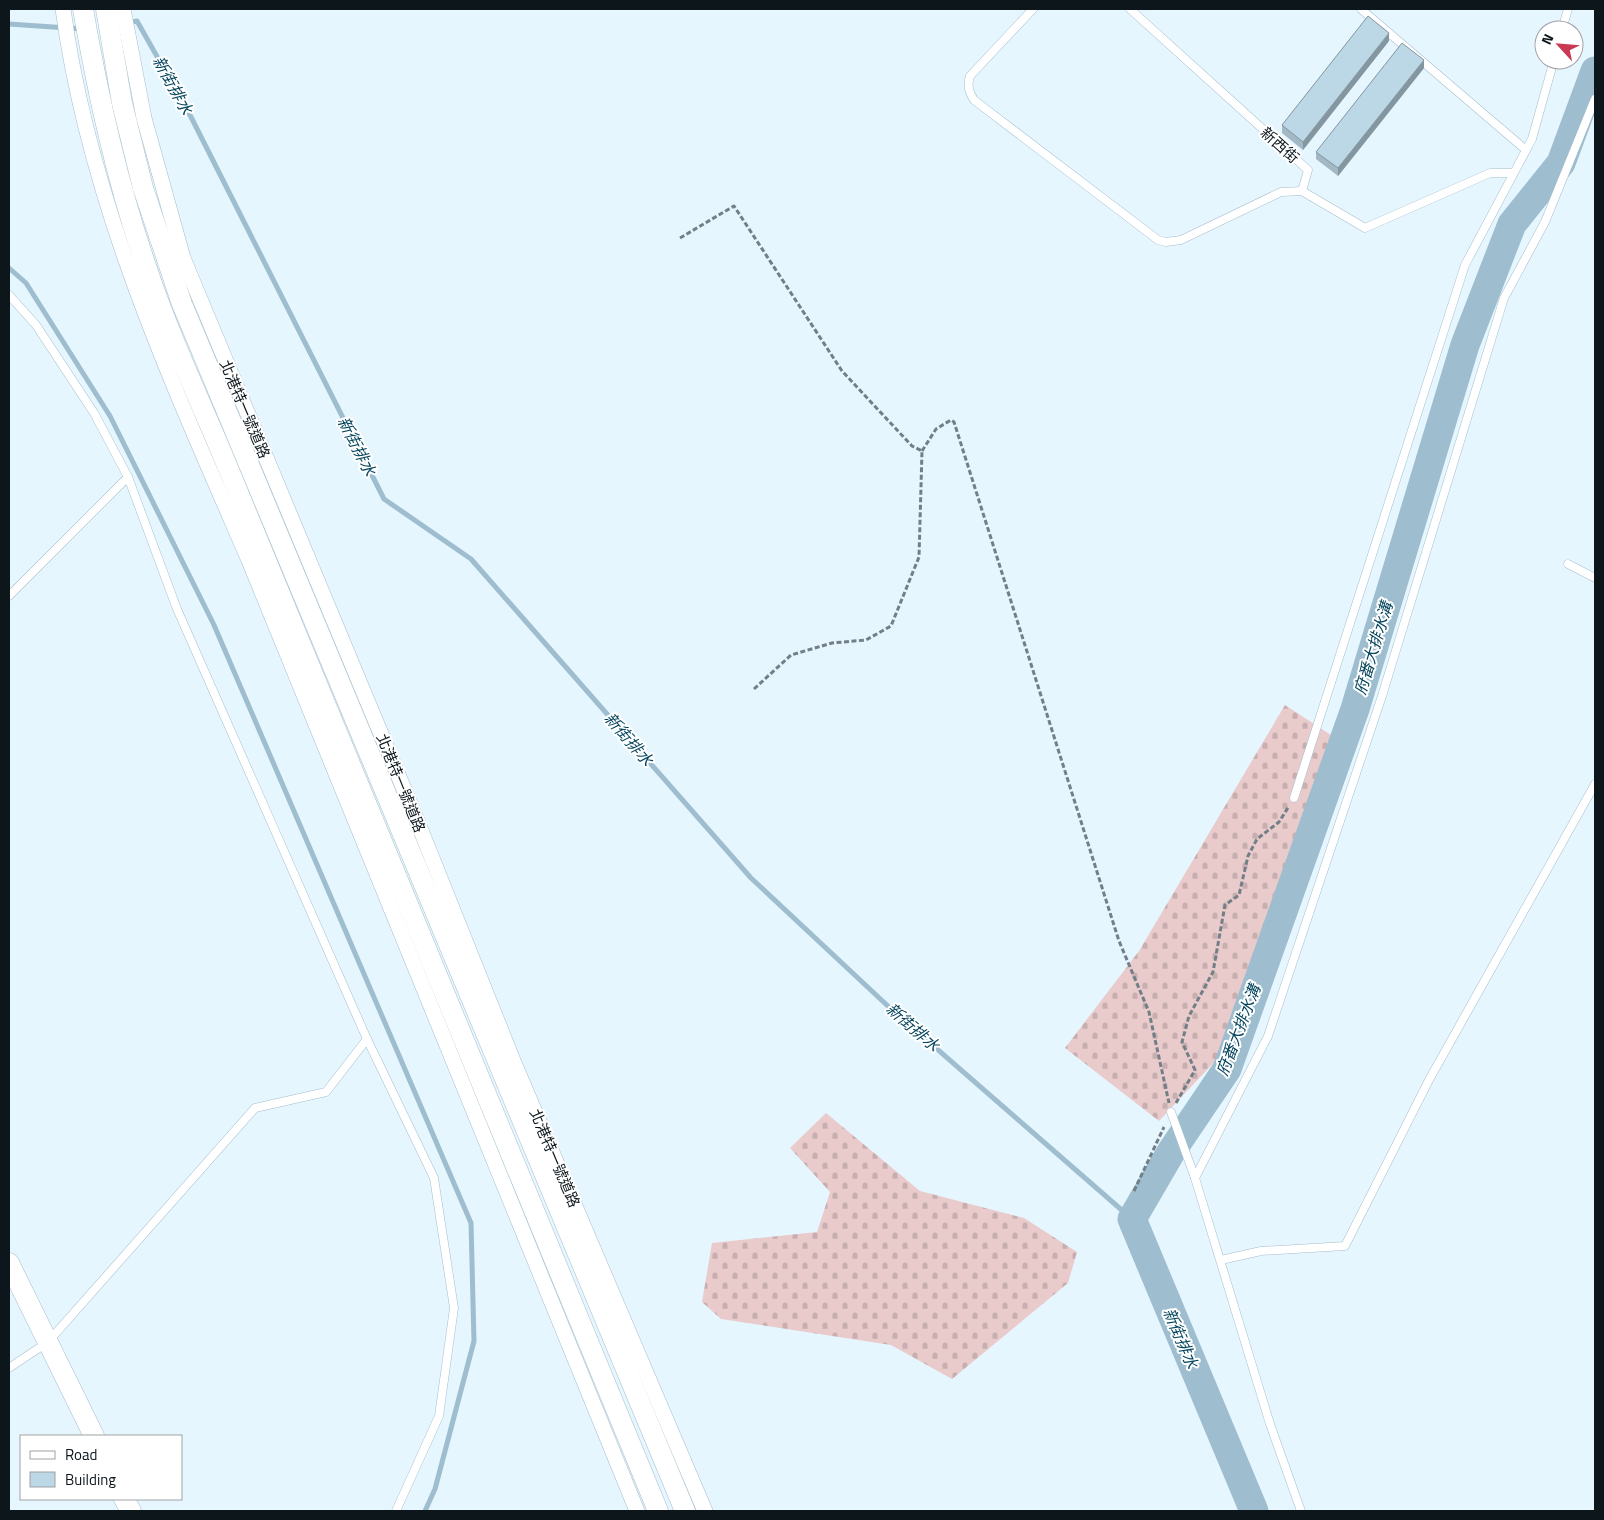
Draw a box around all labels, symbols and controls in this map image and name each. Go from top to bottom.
north arrow [1534,20,1584,70]
text: N [1535,30,1558,48]
water label: 新街排水 [147,51,199,120]
street label: 新西街 [1256,121,1304,169]
street label: 北港特一號道路 [214,356,276,462]
water label: 新街排水 [332,412,383,481]
water label: 府番大排水溝 [1347,597,1399,697]
water label: 新街排水 [599,707,660,772]
street label: 北港特一號道路 [371,730,431,836]
water label: 府番大排水溝 [1210,979,1267,1079]
water label: 新街排水 [881,997,946,1058]
street label: 北港特一號道路 [524,1105,586,1211]
water label: 新街排水 [1157,1304,1205,1373]
legend [20,1435,182,1500]
text: Road [65,1443,97,1466]
text: Building [65,1468,116,1491]

